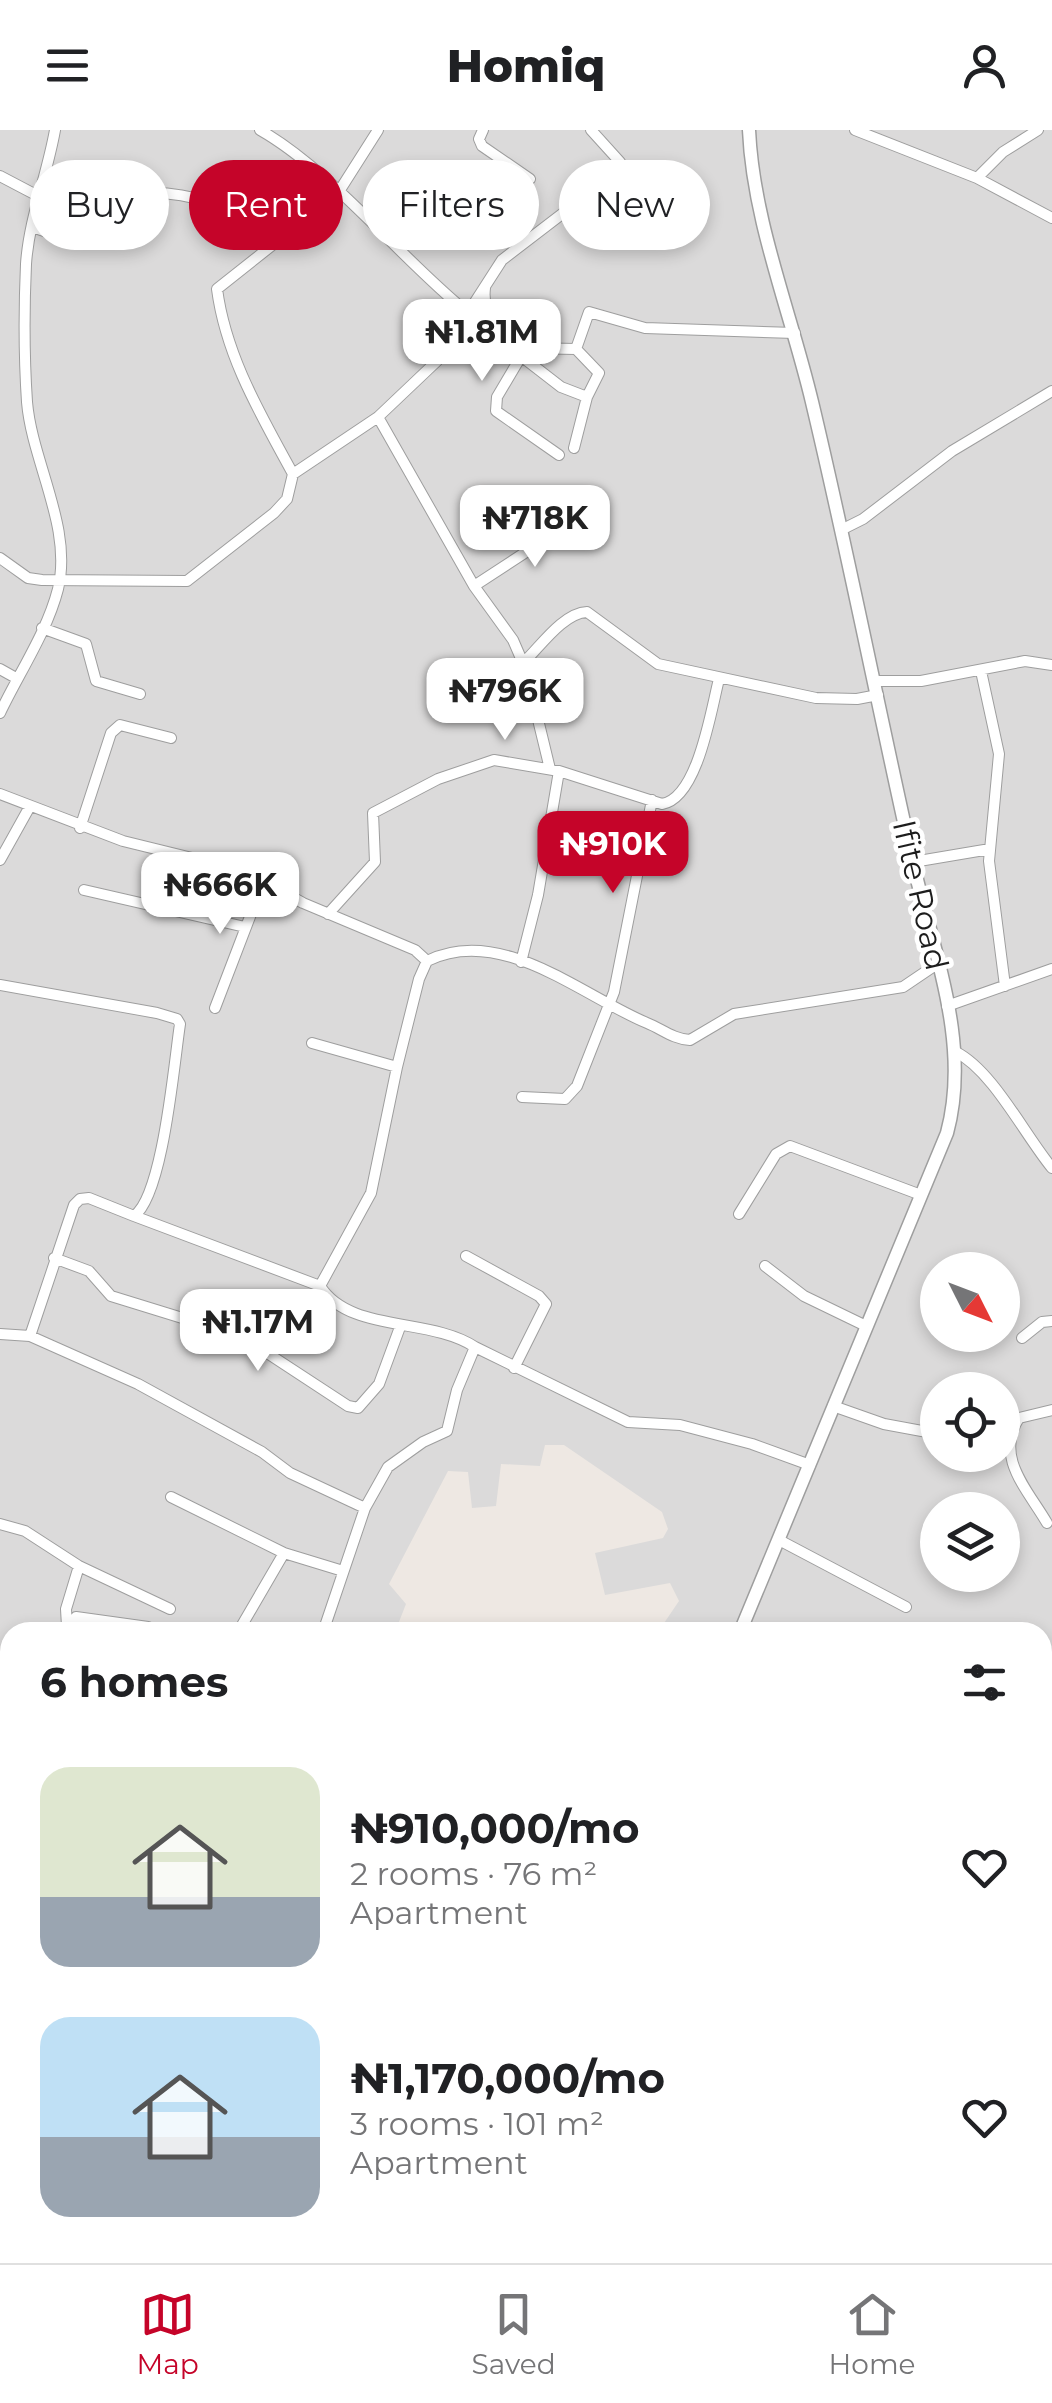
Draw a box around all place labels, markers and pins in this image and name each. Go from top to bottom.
pin: ₦1.81M [401,299,563,384]
pin: ₦718K [465,485,605,570]
pin: ₦796K [435,658,575,743]
pin: ₦910K [543,811,683,896]
pin: ₦666K [150,852,290,937]
pin: ₦1.17M [177,1289,339,1374]

